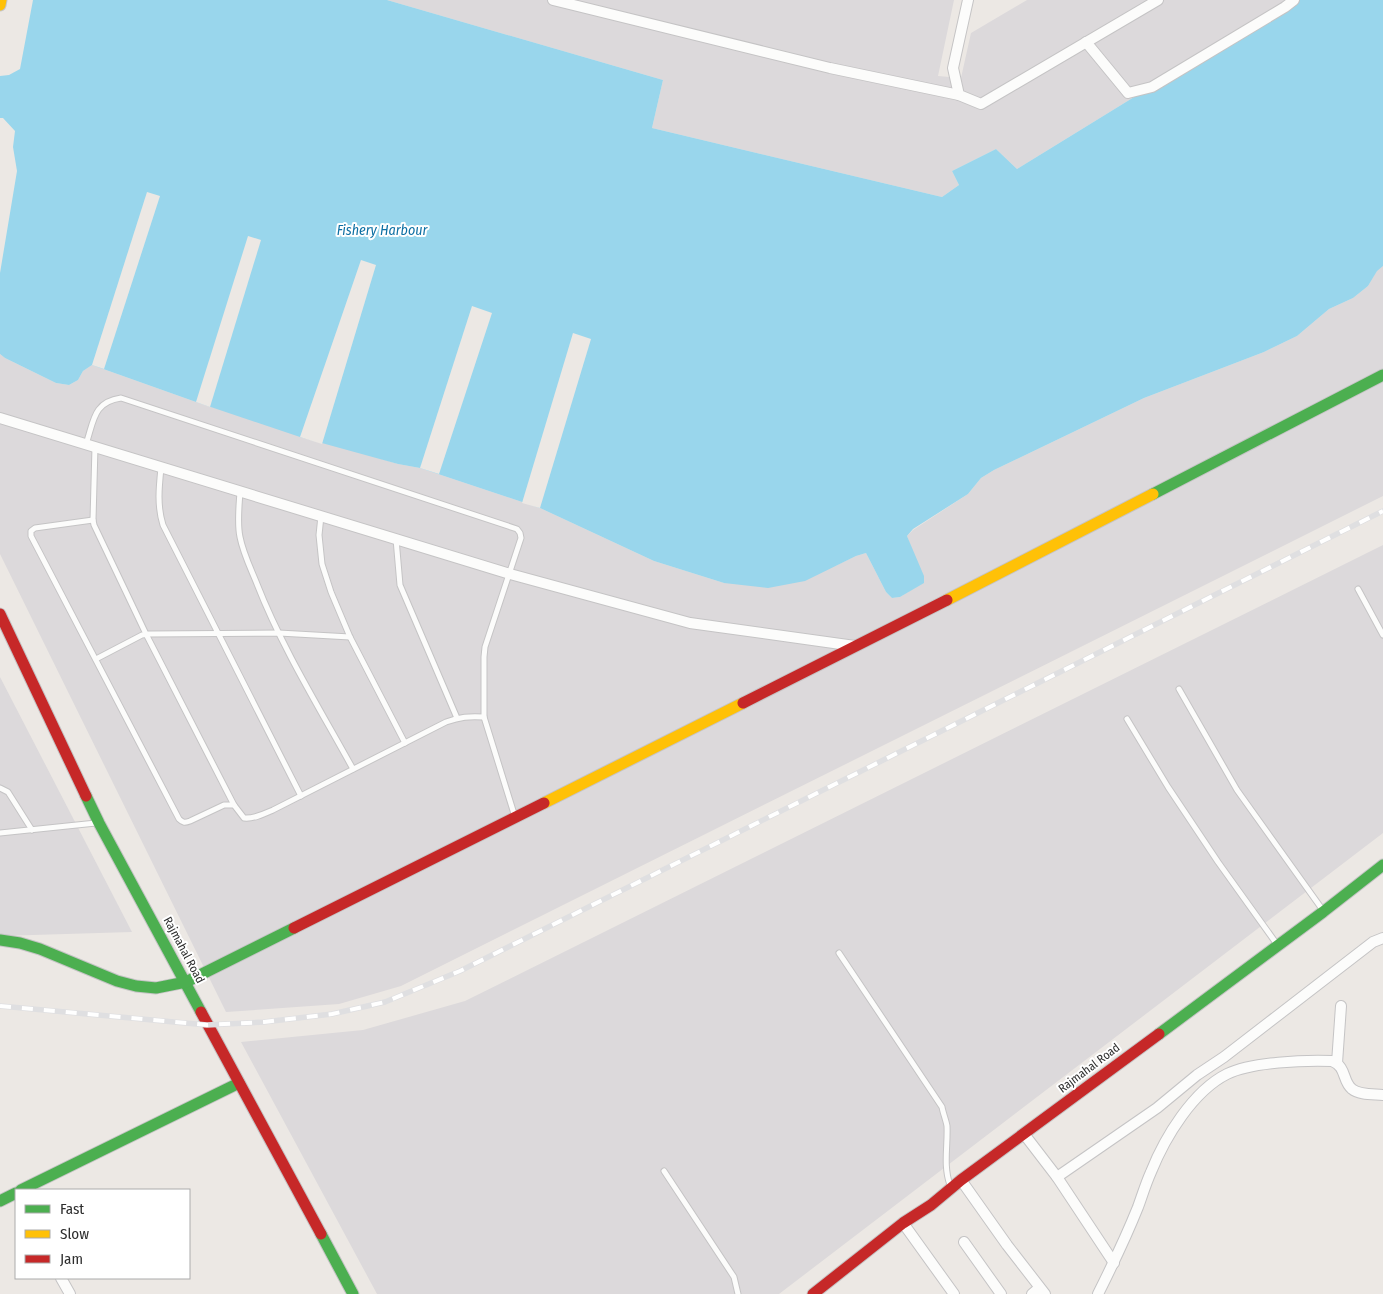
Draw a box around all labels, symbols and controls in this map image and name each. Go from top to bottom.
water label: Fishery Harbour [337,222,428,239]
street label: Rajmahal Road [161,914,207,986]
street label: Rajmahal Road [1056,1040,1122,1096]
legend [15,1189,190,1279]
text: Fast [60,1200,84,1218]
text: Slow [60,1225,89,1243]
text: Jam [60,1250,83,1268]

